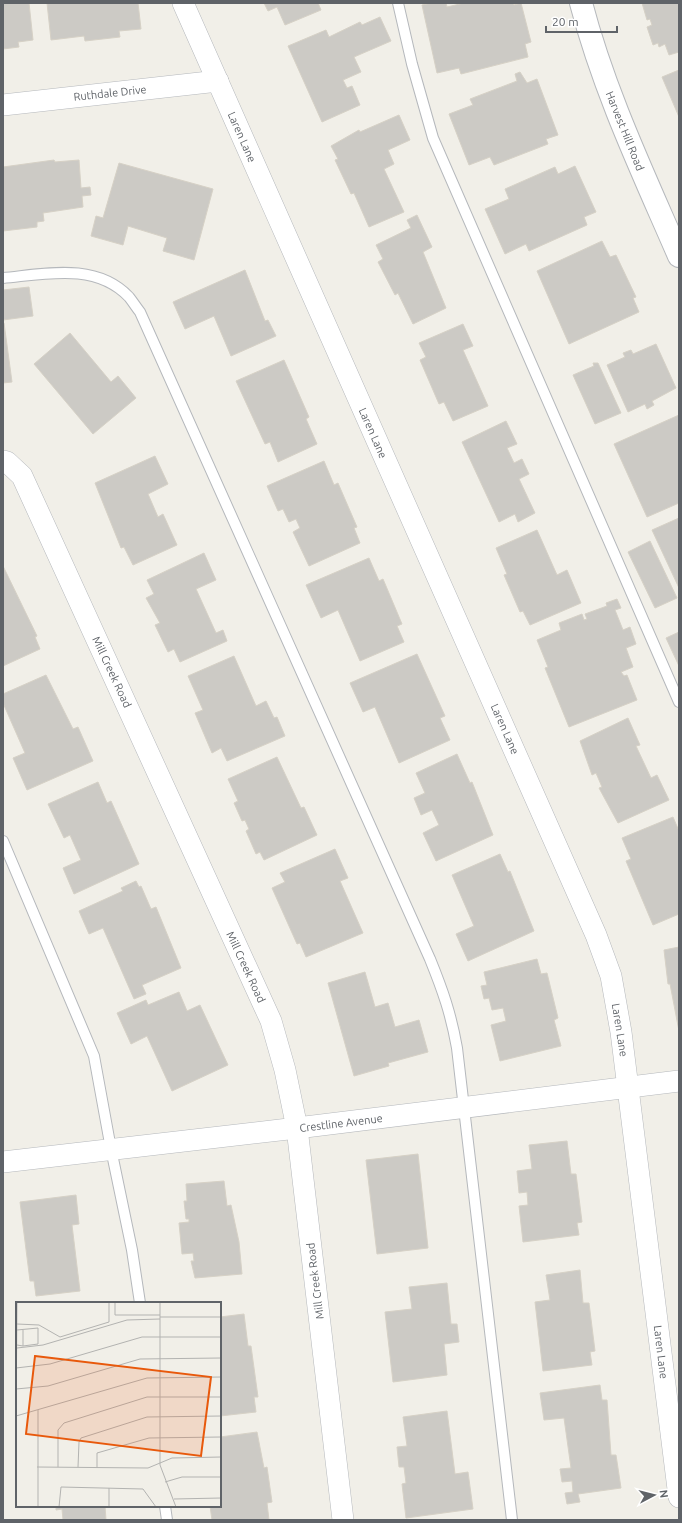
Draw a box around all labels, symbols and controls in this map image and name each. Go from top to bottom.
scale bar [546,8,617,34]
text: 20 m [552,15,579,28]
street label: Ruthdale Drive [73,83,147,103]
street label: Harvest Hill Road [604,89,646,173]
street label: Laren Lane [226,110,258,164]
street label: Laren Lane [357,406,389,460]
street label: Mill Creek Road [90,635,134,709]
street label: Laren Lane [489,702,521,756]
street label: Mill Creek Road [224,930,268,1004]
street label: Laren Lane [610,1002,630,1058]
street label: Crestline Avenue [299,1112,383,1134]
street label: Mill Creek Road [304,1242,326,1320]
inset map [16,1302,221,1507]
street label: Laren Lane [652,1325,670,1379]
north arrow [634,1475,674,1515]
text: N [657,1489,670,1499]

